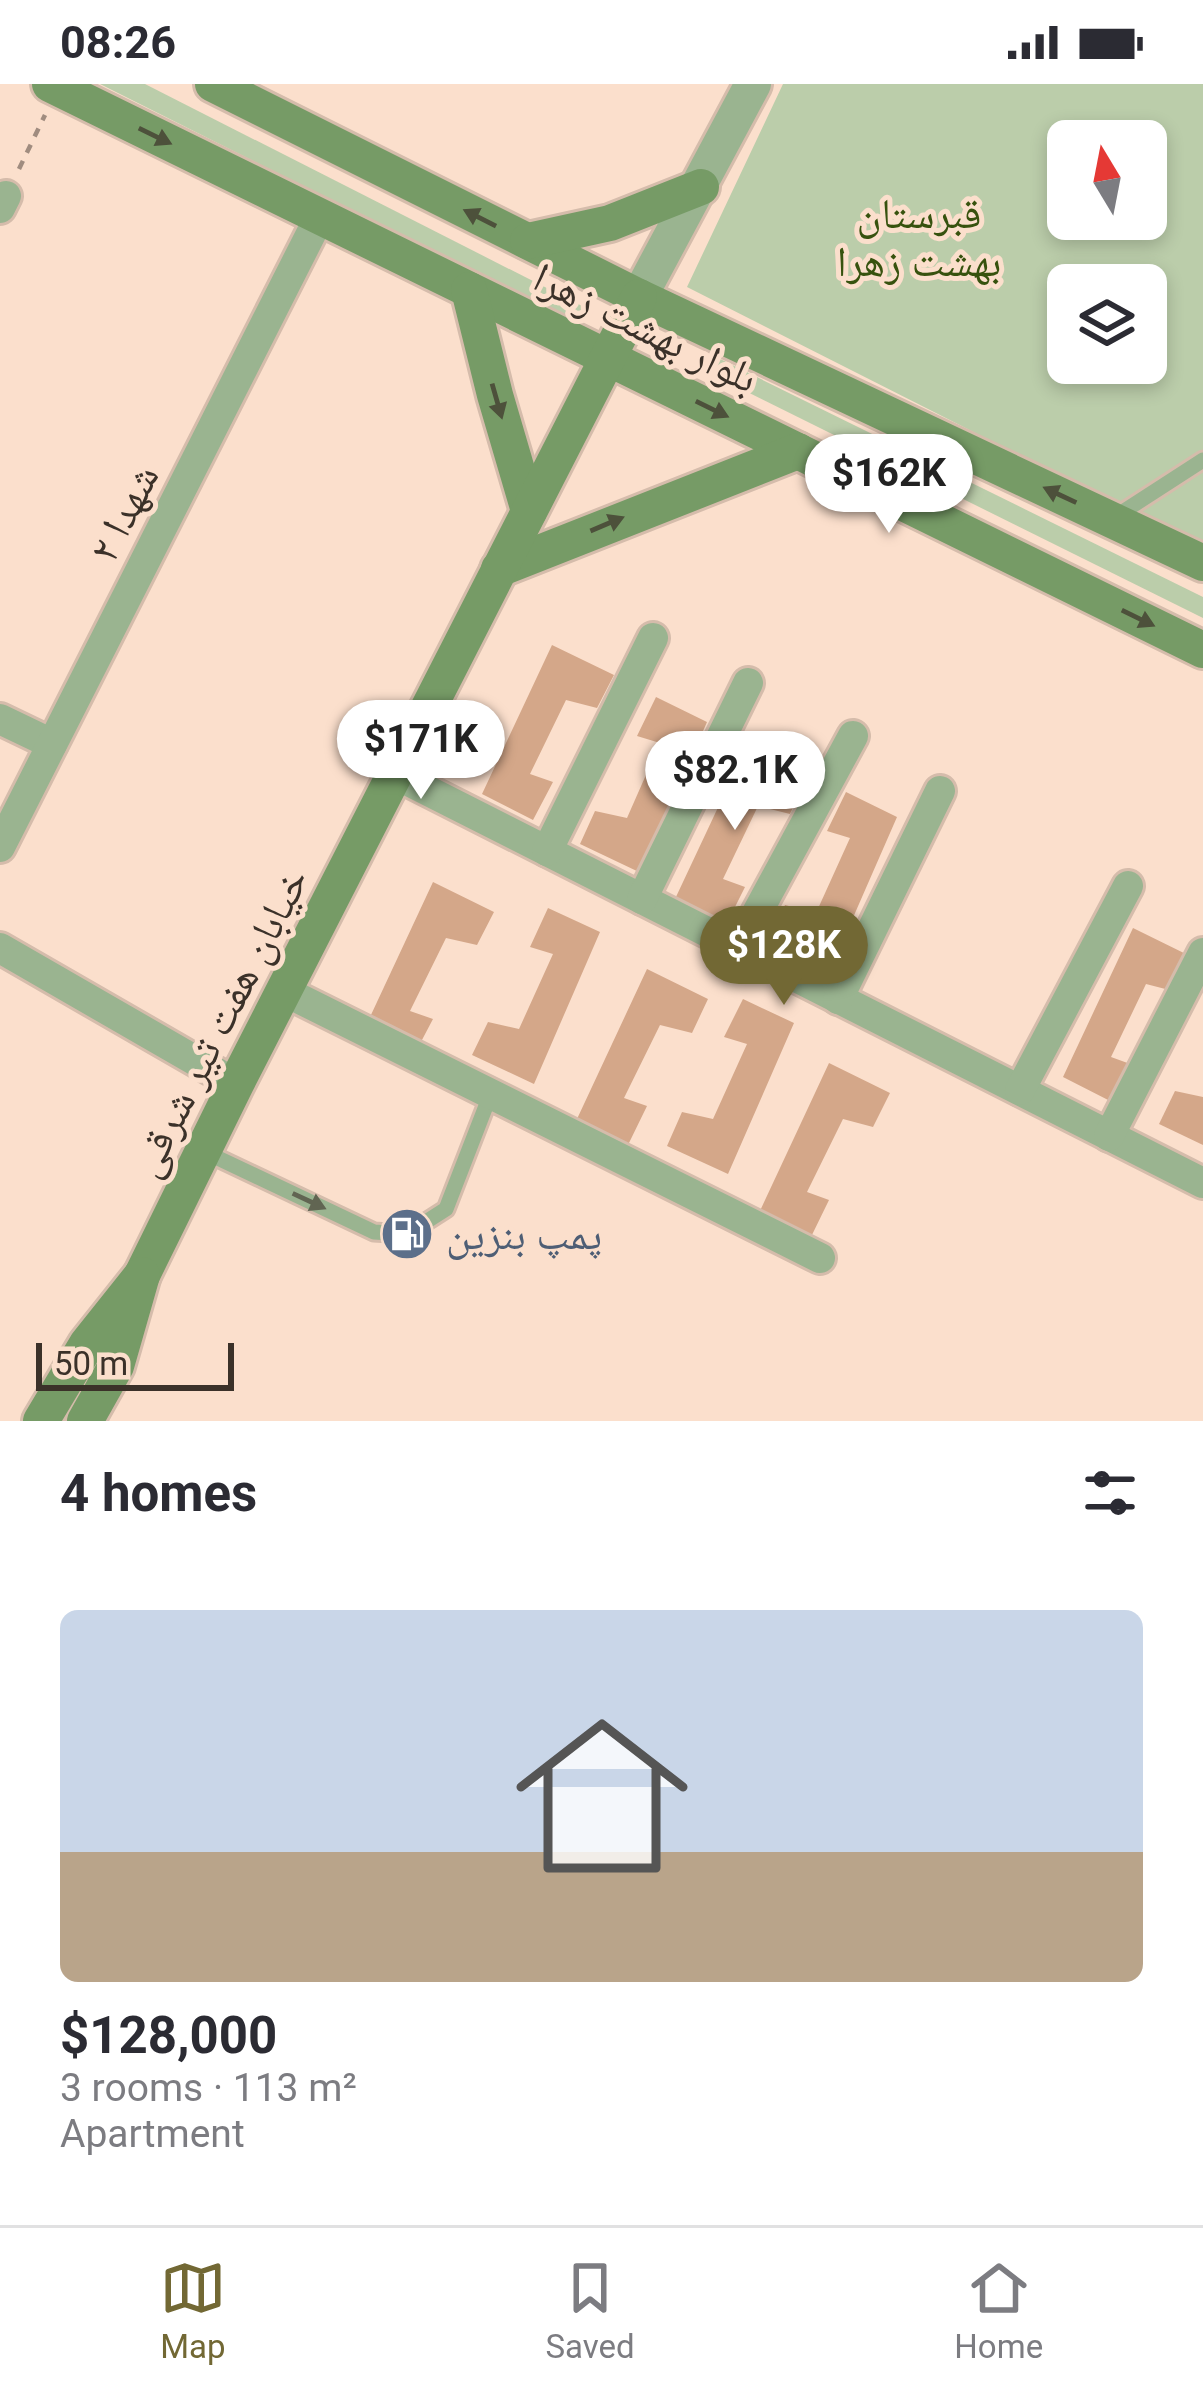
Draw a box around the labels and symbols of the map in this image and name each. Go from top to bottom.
north arrow [1047,120,1167,240]
one-way arrow [138,125,172,145]
park label: قبرستان بهشت زهرا [837,189,1001,286]
one-way arrow [463,208,498,228]
street label: بلوار بهشت زهرا [526,252,766,403]
one-way arrow [488,383,507,420]
one-way arrow [695,399,730,419]
pin: $162K [805,434,973,536]
street label: شهدا ۲ [78,456,169,570]
one-way arrow [1042,485,1077,505]
one-way arrow [590,514,626,533]
one-way arrow [1121,608,1156,628]
pin: $171K [337,700,505,802]
pin: $82.1K [637,731,833,833]
street label: خیابان هفت تیر شرقی [120,860,319,1185]
pin: $128K [700,906,868,1008]
one-way arrow [292,1191,327,1211]
fuel station icon: پمپ بنزین [379,1206,435,1262]
place label: پمپ بنزین [446,1210,602,1260]
scale bar [36,1337,234,1390]

